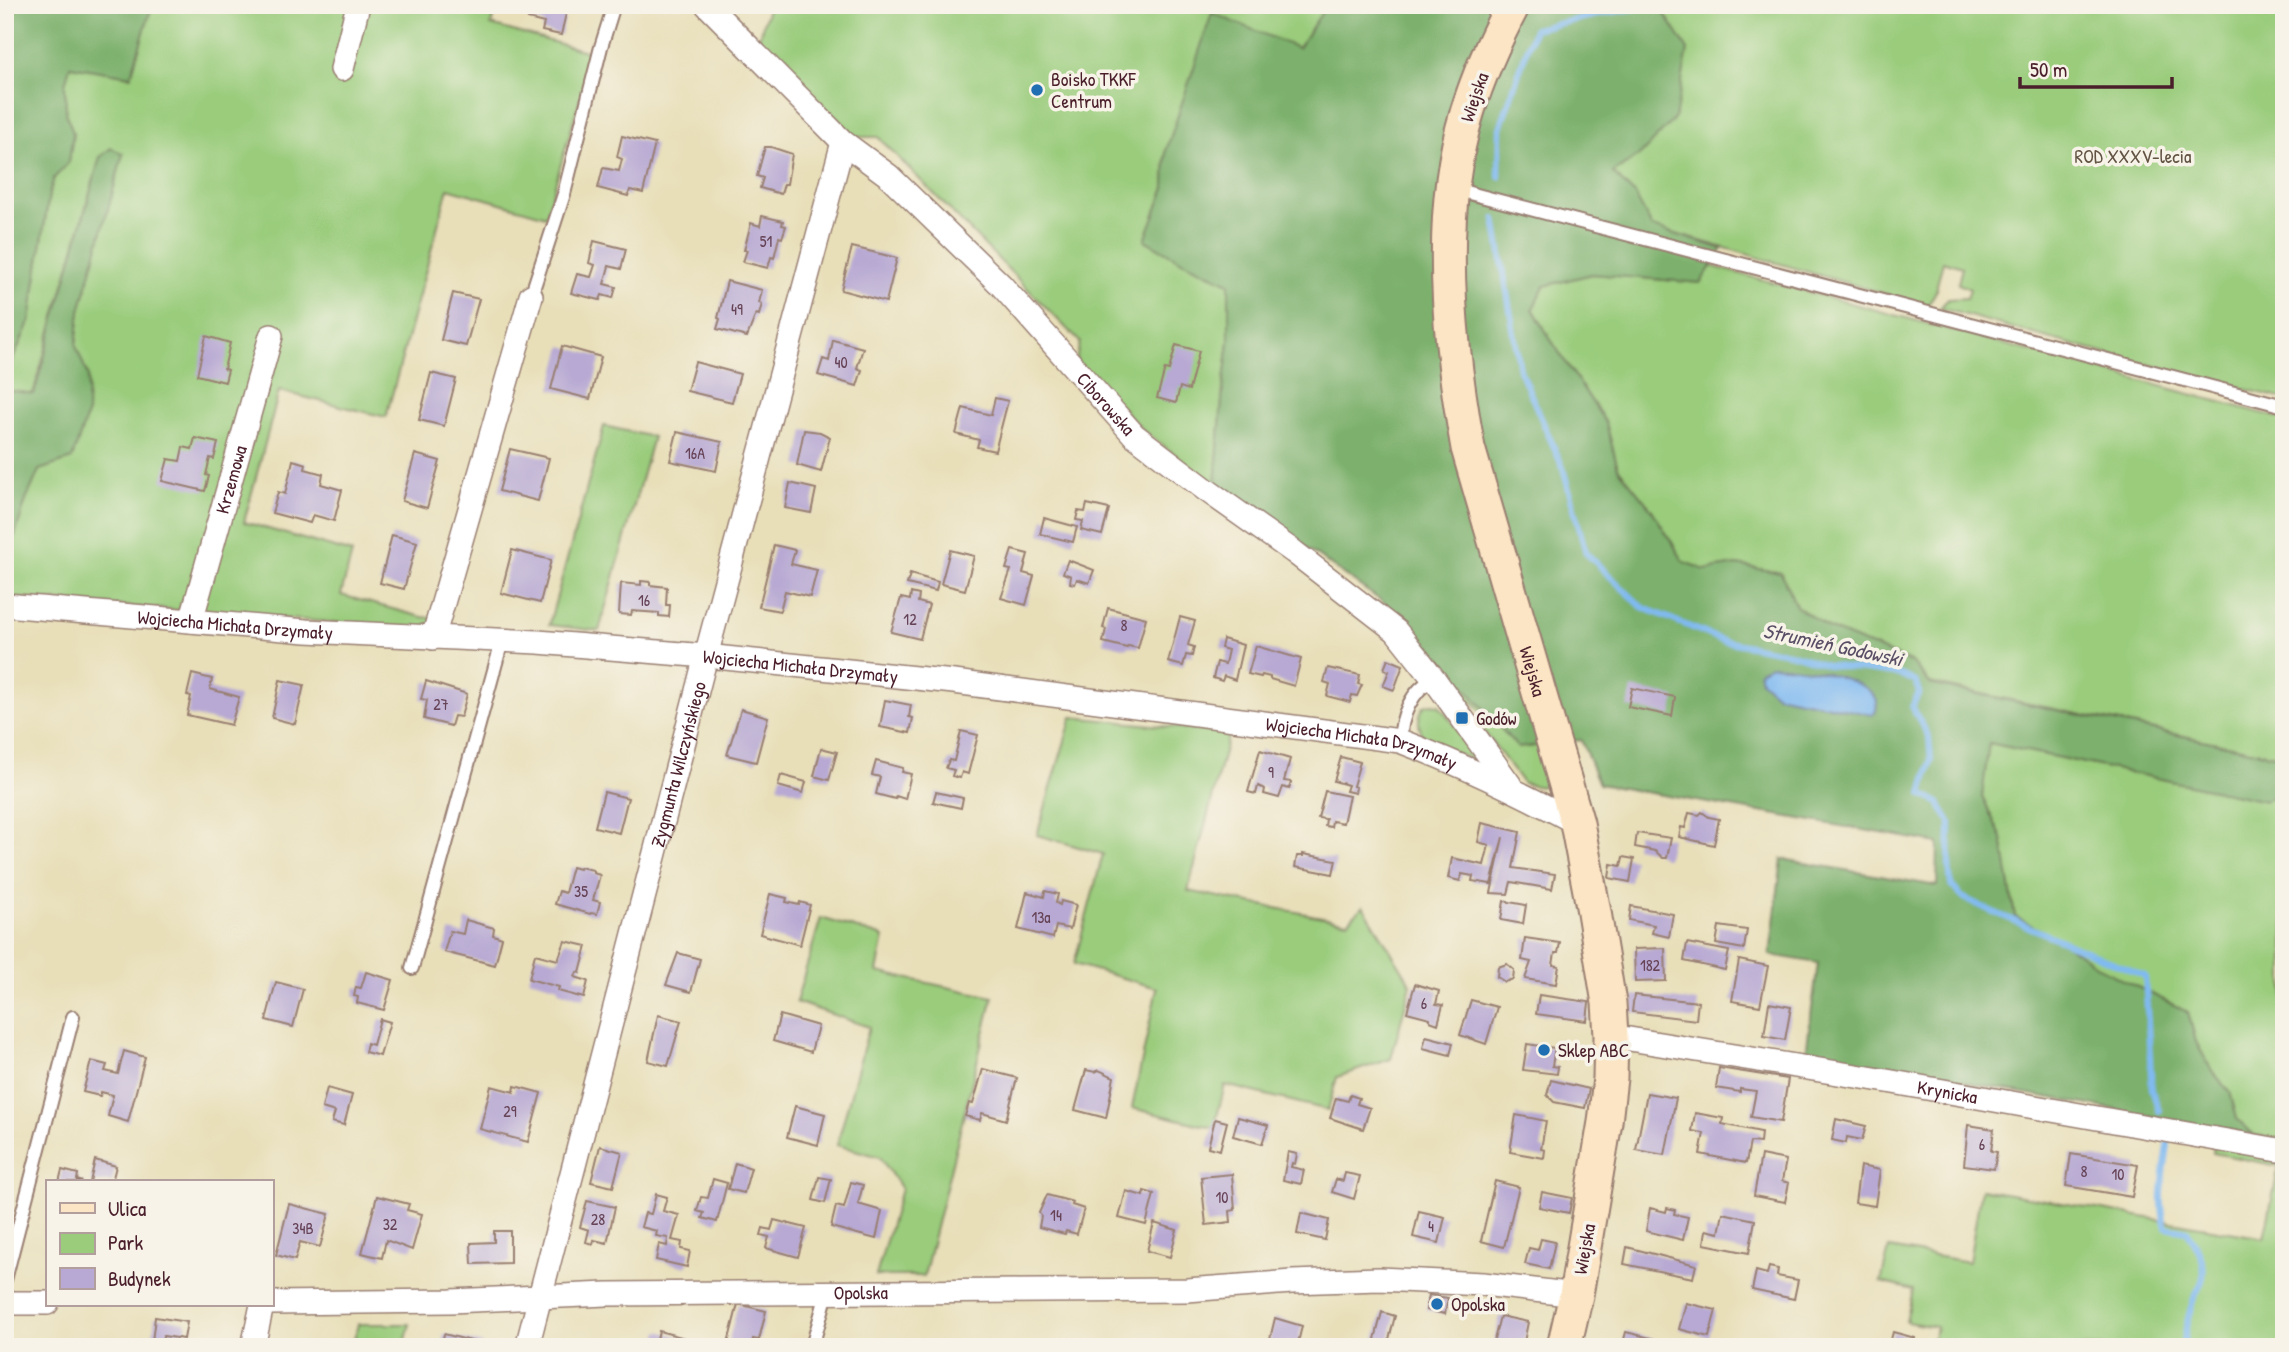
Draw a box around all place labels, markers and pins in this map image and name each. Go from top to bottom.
place label: Boisko TKKF Centrum [1051,66,1137,114]
marker: Boisko TKKF Centrum [1029,82,1045,98]
place label: Godów [1476,705,1517,731]
marker: Godów [1454,710,1470,726]
place label: Sklep ABC [1558,1037,1629,1063]
marker: Sklep ABC [1536,1042,1552,1058]
place label: Opolska [1451,1291,1506,1317]
marker: Opolska [1429,1296,1445,1312]

